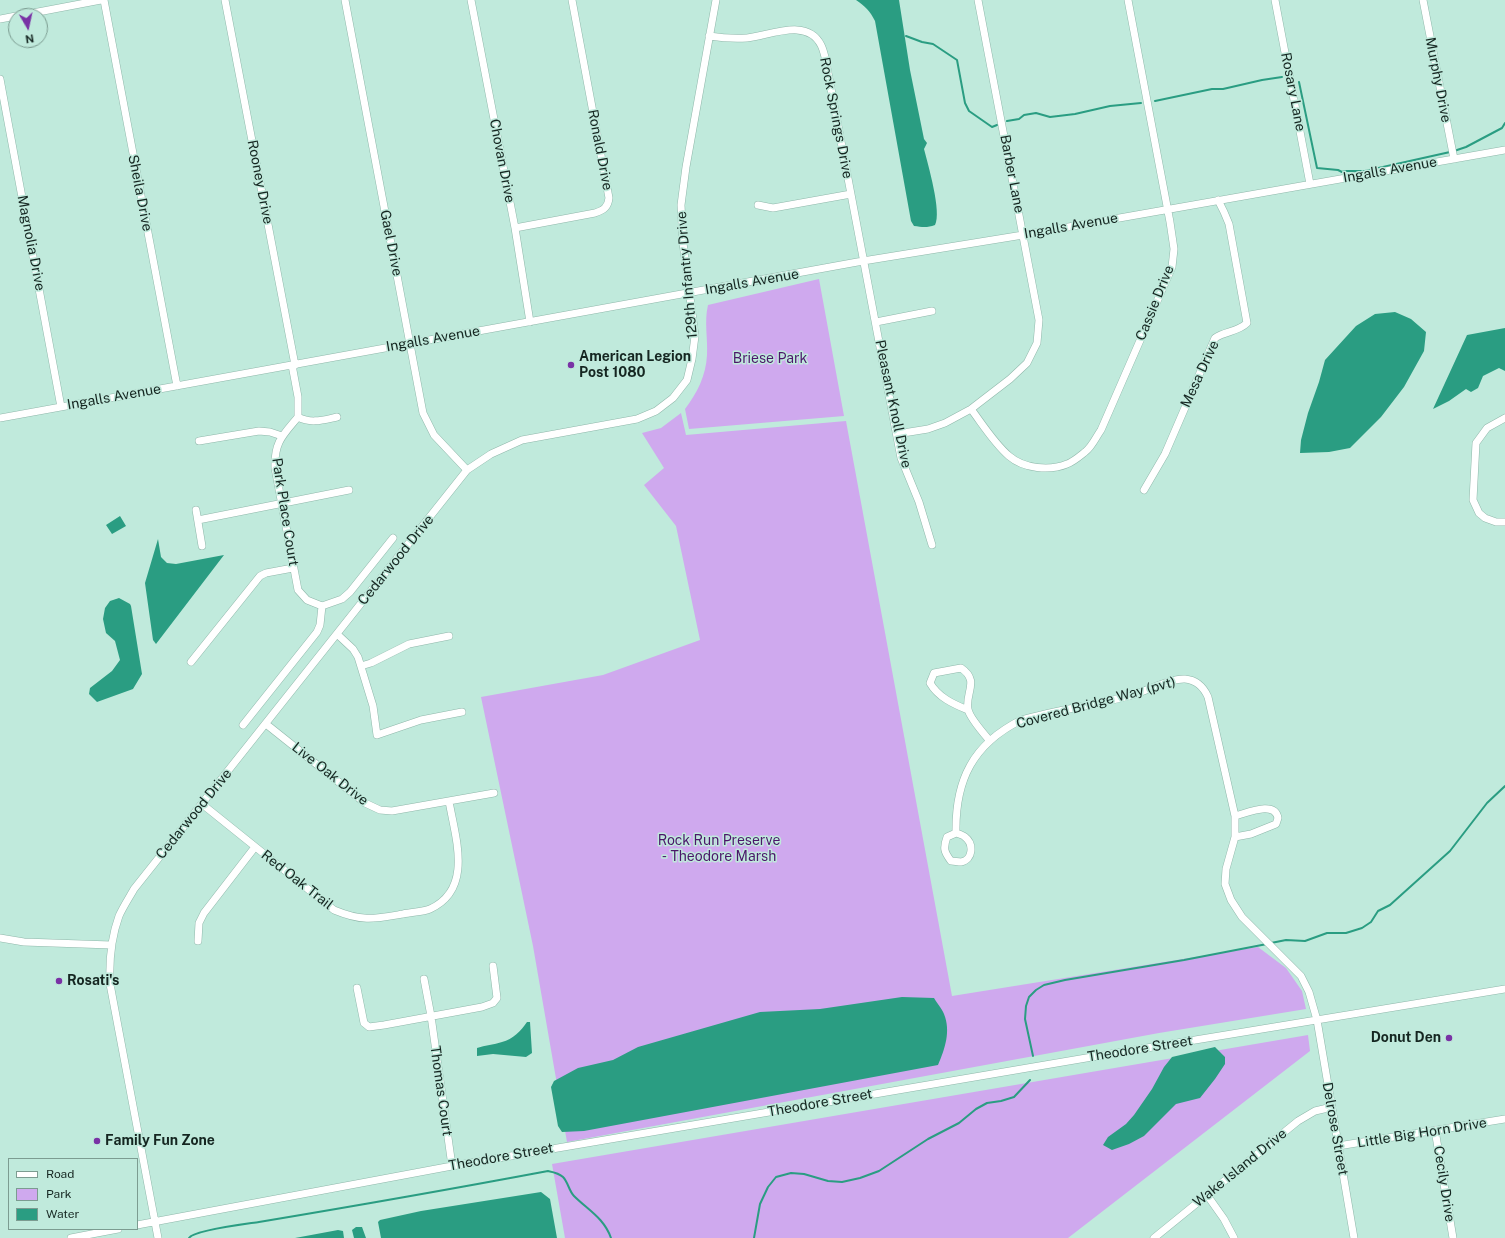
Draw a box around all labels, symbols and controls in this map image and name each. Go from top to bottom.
north arrow [8,8,48,48]
text: N [25,32,35,45]
street label: Murphy Drive [1421,36,1455,124]
street label: Rosary Lane [1277,51,1309,133]
street label: Rock Springs Drive [816,56,856,180]
street label: Ronald Drive [584,108,616,192]
street label: Chovan Drive [486,118,518,204]
street label: Barber Lane [996,133,1028,215]
street label: Rooney Drive [244,138,276,226]
street label: Sheila Drive [124,153,156,233]
street label: Ingalls Avenue [1342,153,1438,187]
street label: Magnolia Drive [13,194,49,292]
street label: Gael Drive [376,208,406,278]
street label: Ingalls Avenue [1023,209,1119,243]
street label: 129th Infantry Drive [673,210,701,340]
street label: Cassie Drive [1132,263,1178,343]
street label: Ingalls Avenue [704,265,800,299]
street label: Ingalls Avenue [385,322,481,356]
street label: Pleasant Knoll Drive [871,338,915,470]
street label: Mesa Drive [1177,338,1223,410]
place label: American Legion Post 1080 [579,349,691,382]
park label: Briese Park [733,351,807,367]
marker: American Legion Post 1080 [566,360,576,370]
street label: Ingalls Avenue [66,380,162,414]
street label: Park Place Court [268,457,302,567]
street label: Cedarwood Drive [354,512,438,608]
street label: Covered Bridge Way (pvt) [1015,674,1177,732]
street label: Live Oak Drive [288,739,372,809]
street label: Cedarwood Drive [152,766,236,862]
park label: Rock Run Preserve - Theodore Marsh [658,833,780,866]
street label: Red Oak Trail [258,847,336,913]
place label: Rosati's [67,973,119,989]
marker: Rosati's [54,976,64,986]
place label: Donut Den [1371,1030,1441,1046]
street label: Theodore Street [1086,1032,1194,1066]
marker: Donut Den [1444,1033,1454,1043]
street label: Thomas Court [426,1045,456,1137]
street label: Delrose Street [1319,1081,1351,1177]
street label: Theodore Street [766,1086,874,1120]
street label: Little Big Horn Drive [1356,1114,1488,1152]
street label: Wake Island Drive [1190,1125,1290,1211]
place label: Family Fun Zone [105,1133,215,1149]
marker: Family Fun Zone [92,1136,102,1146]
street label: Theodore Street [447,1140,555,1174]
street label: Cecily Drive [1430,1145,1458,1223]
legend [8,1158,138,1230]
text: Road [46,1167,74,1181]
text: Park [46,1187,72,1201]
text: Water [46,1207,79,1221]

